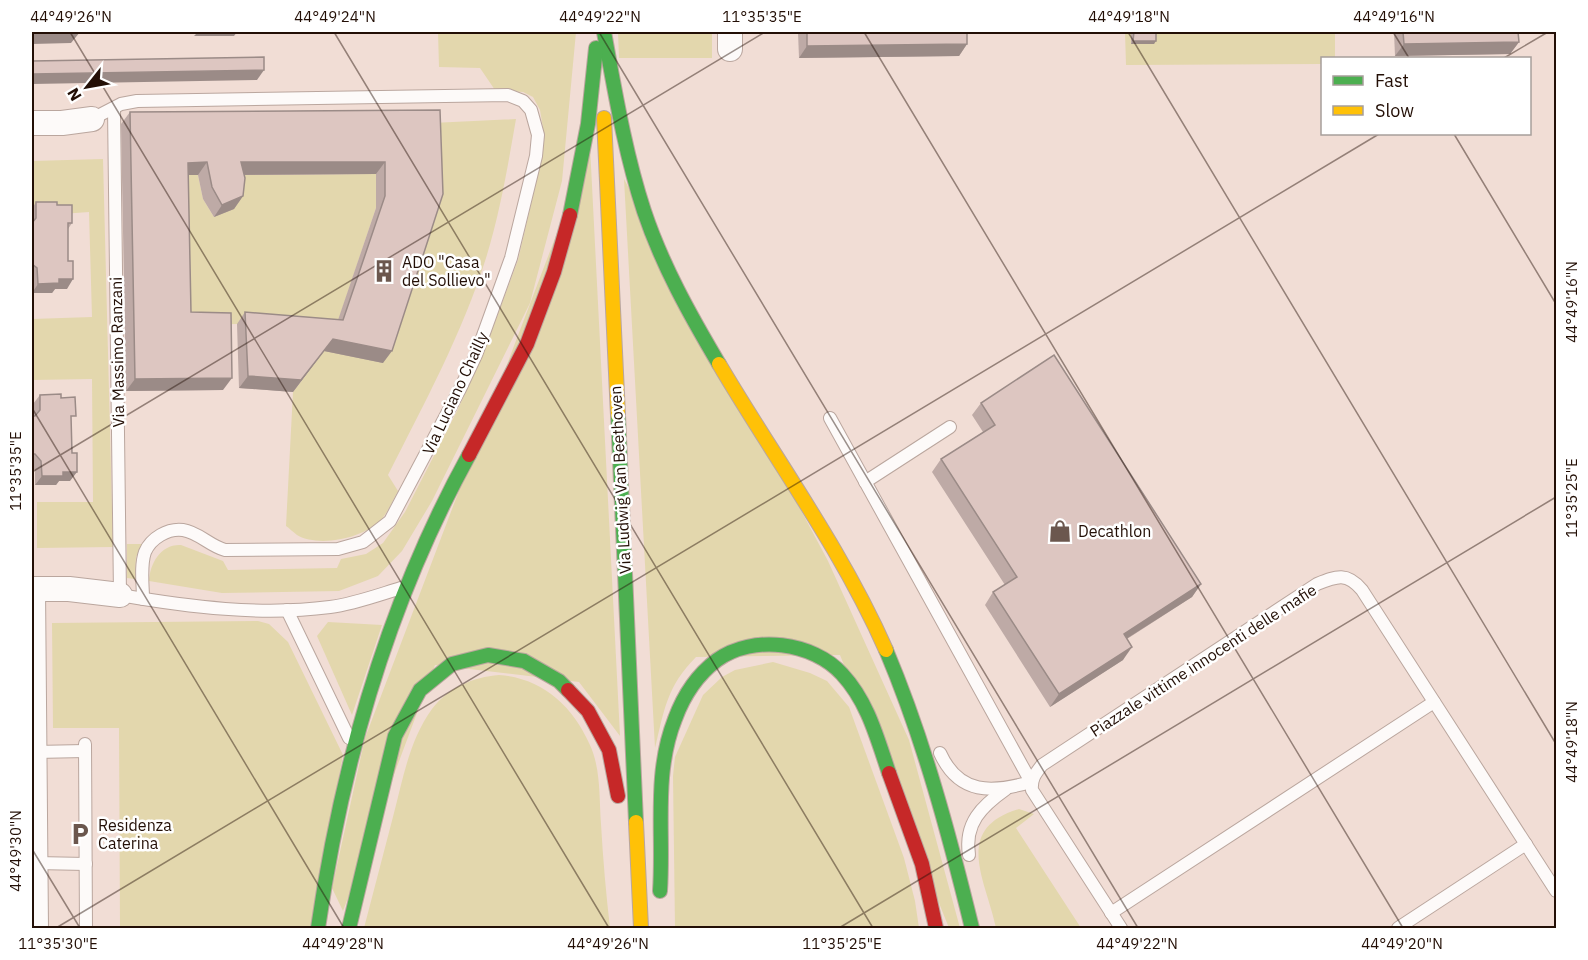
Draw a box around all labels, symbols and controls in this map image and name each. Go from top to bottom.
text: 44°49'26"N [30,7,112,26]
text: 44°49'24"N [294,7,376,26]
text: 44°49'22"N [559,7,641,26]
text: 11°35'35"E [722,7,802,26]
text: 44°49'18"N [1088,7,1170,26]
text: 44°49'16"N [1353,7,1435,26]
north arrow [57,57,117,117]
legend [1321,57,1531,135]
text: Fast [1375,69,1409,92]
text: N [63,85,86,105]
text: Slow [1375,99,1414,122]
place label: ADO "Casa del Sollievo" [402,252,491,290]
building icon: ADO "Casa del Sollievo" [371,258,397,284]
text: 44°49'16"N [1562,261,1581,343]
street label: Via Massimo Ranzani [106,277,128,427]
street label: Via Luciano Chailly [418,328,492,458]
street label: Via Ludwig Van Beethoven [605,385,635,575]
text: 11°35'35"E [6,431,25,511]
text: 11°35'25"E [1562,458,1581,538]
shop icon: Decathlon [1047,518,1073,544]
place label: Decathlon [1078,521,1151,541]
street label: Piazzale vittime innocenti delle mafie [1086,579,1320,741]
text: 44°49'18"N [1562,701,1581,783]
text: 44°49'30"N [6,810,25,892]
place label: Residenza Caterina [98,815,172,853]
parking icon: Residenza Caterina [67,821,93,847]
text: 11°35'30"E [18,934,98,953]
text: 44°49'28"N [302,934,384,953]
text: 44°49'26"N [567,934,649,953]
text: 11°35'25"E [802,934,882,953]
text: 44°49'22"N [1096,934,1178,953]
text: 44°49'20"N [1361,934,1443,953]

